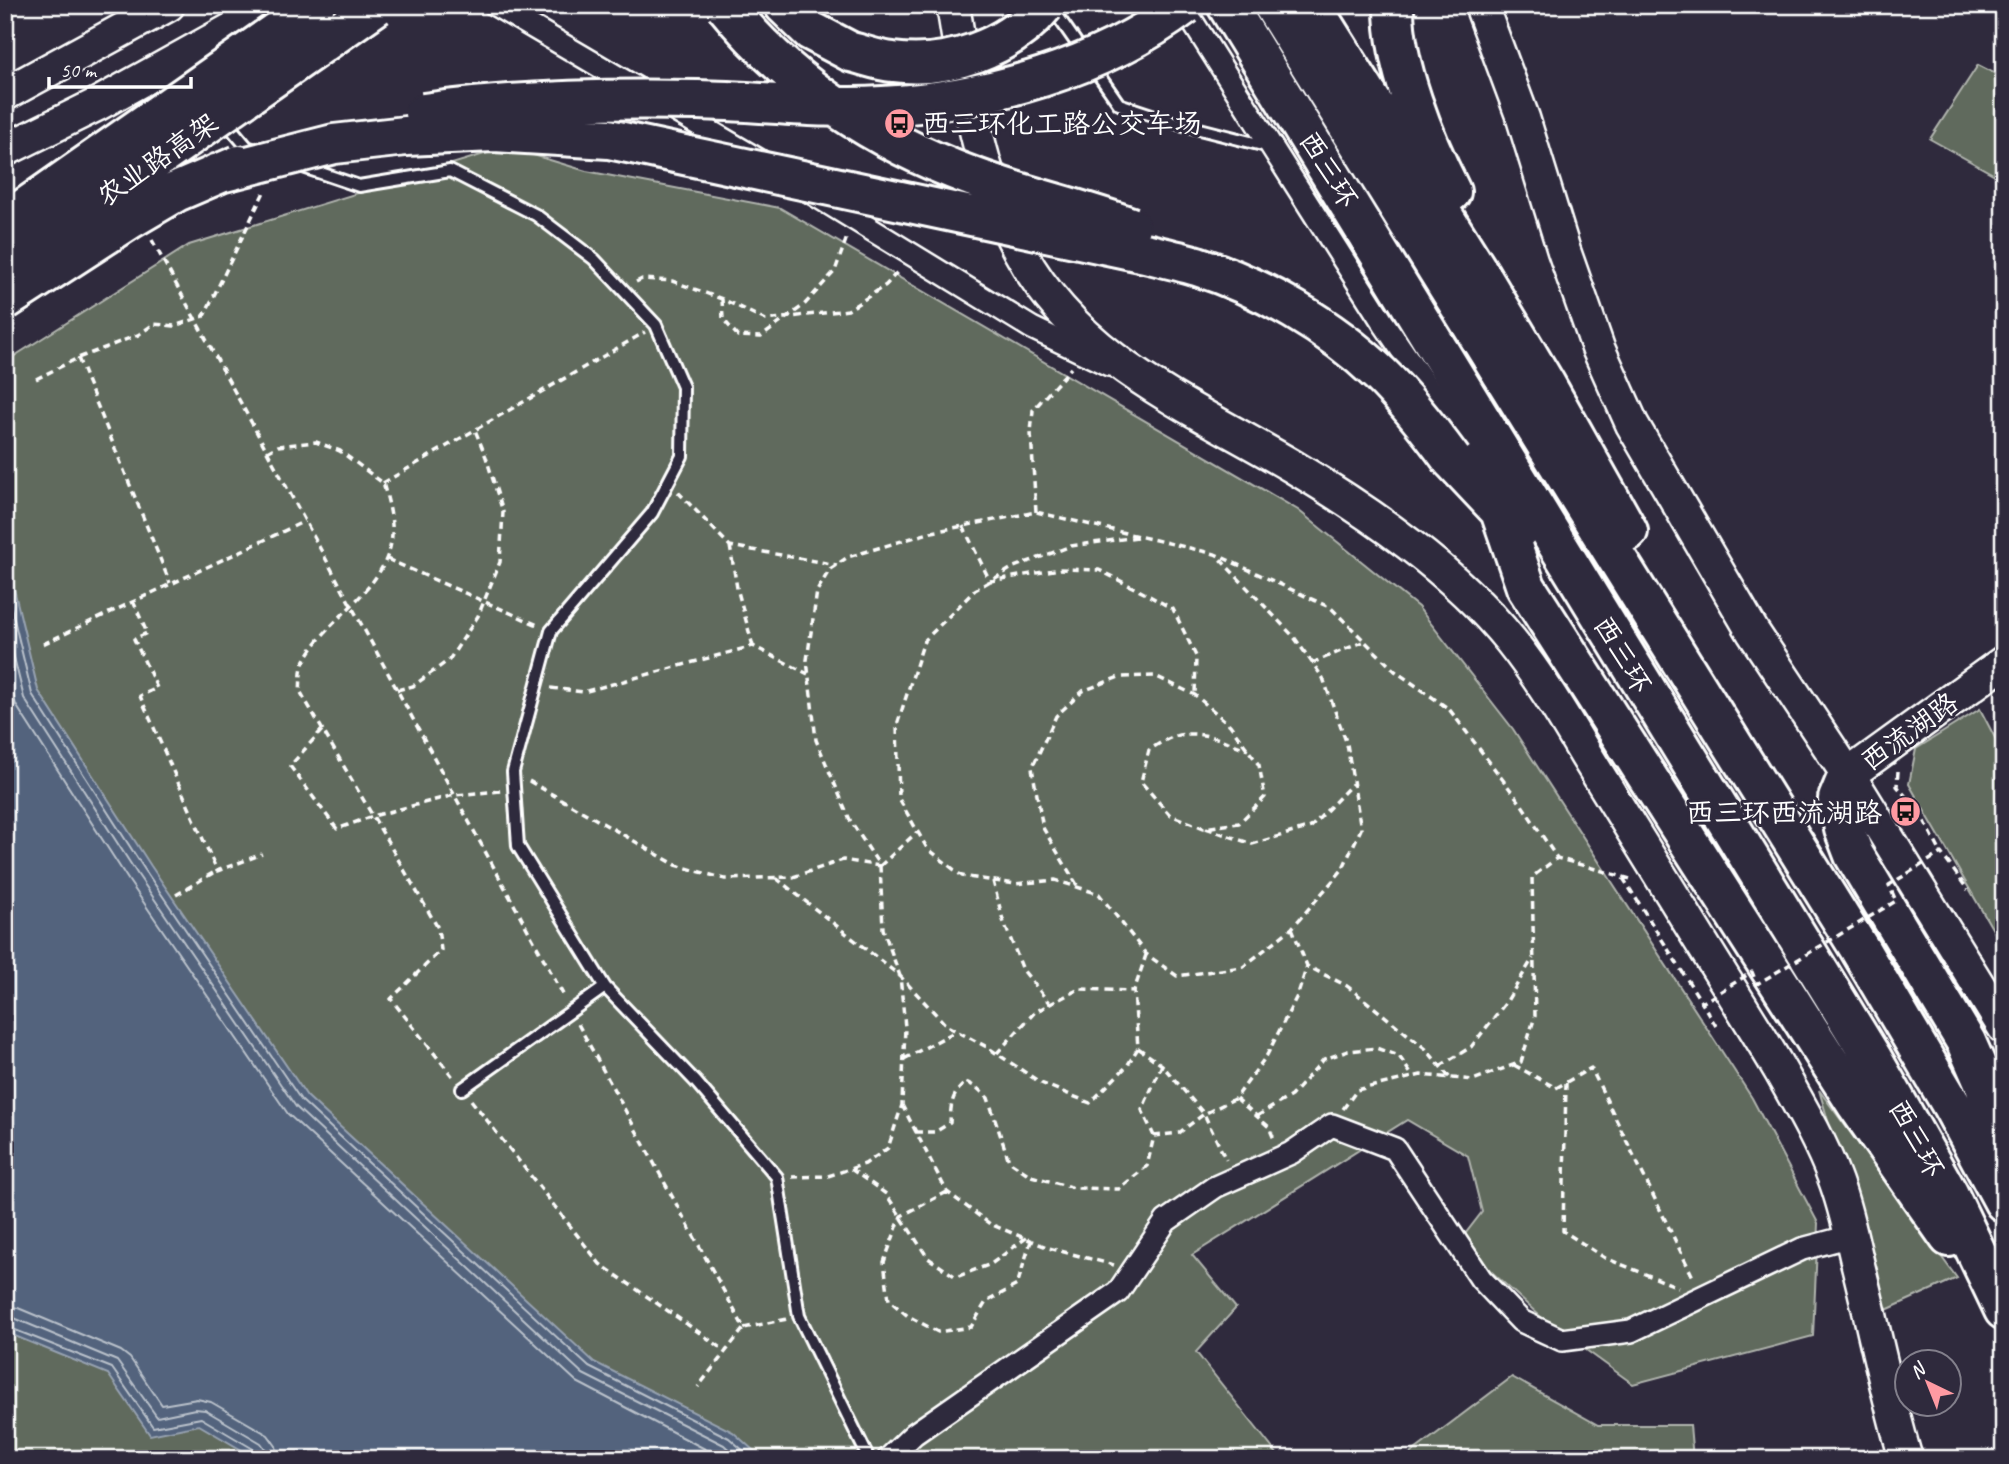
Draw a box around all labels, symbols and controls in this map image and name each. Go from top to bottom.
scale bar [49,46,191,90]
text: 50 m [60,57,98,83]
street label: 农业路高架 [90,105,225,214]
bus stop icon: 西三环化工路公交车场 [882,106,916,140]
place label: 西三环化工路公交车场 [922,106,1202,141]
street label: 西三环 [1291,124,1366,214]
street label: 西三环 [1586,609,1659,699]
street label: 西流湖路 [1854,684,1965,778]
place label: 西三环西流湖路 [1686,795,1882,830]
bus stop icon: 西三环西流湖路 [1888,795,1922,829]
street label: 西三环 [1881,1093,1952,1183]
north arrow [1894,1348,1964,1418]
text: N [1905,1356,1932,1384]

